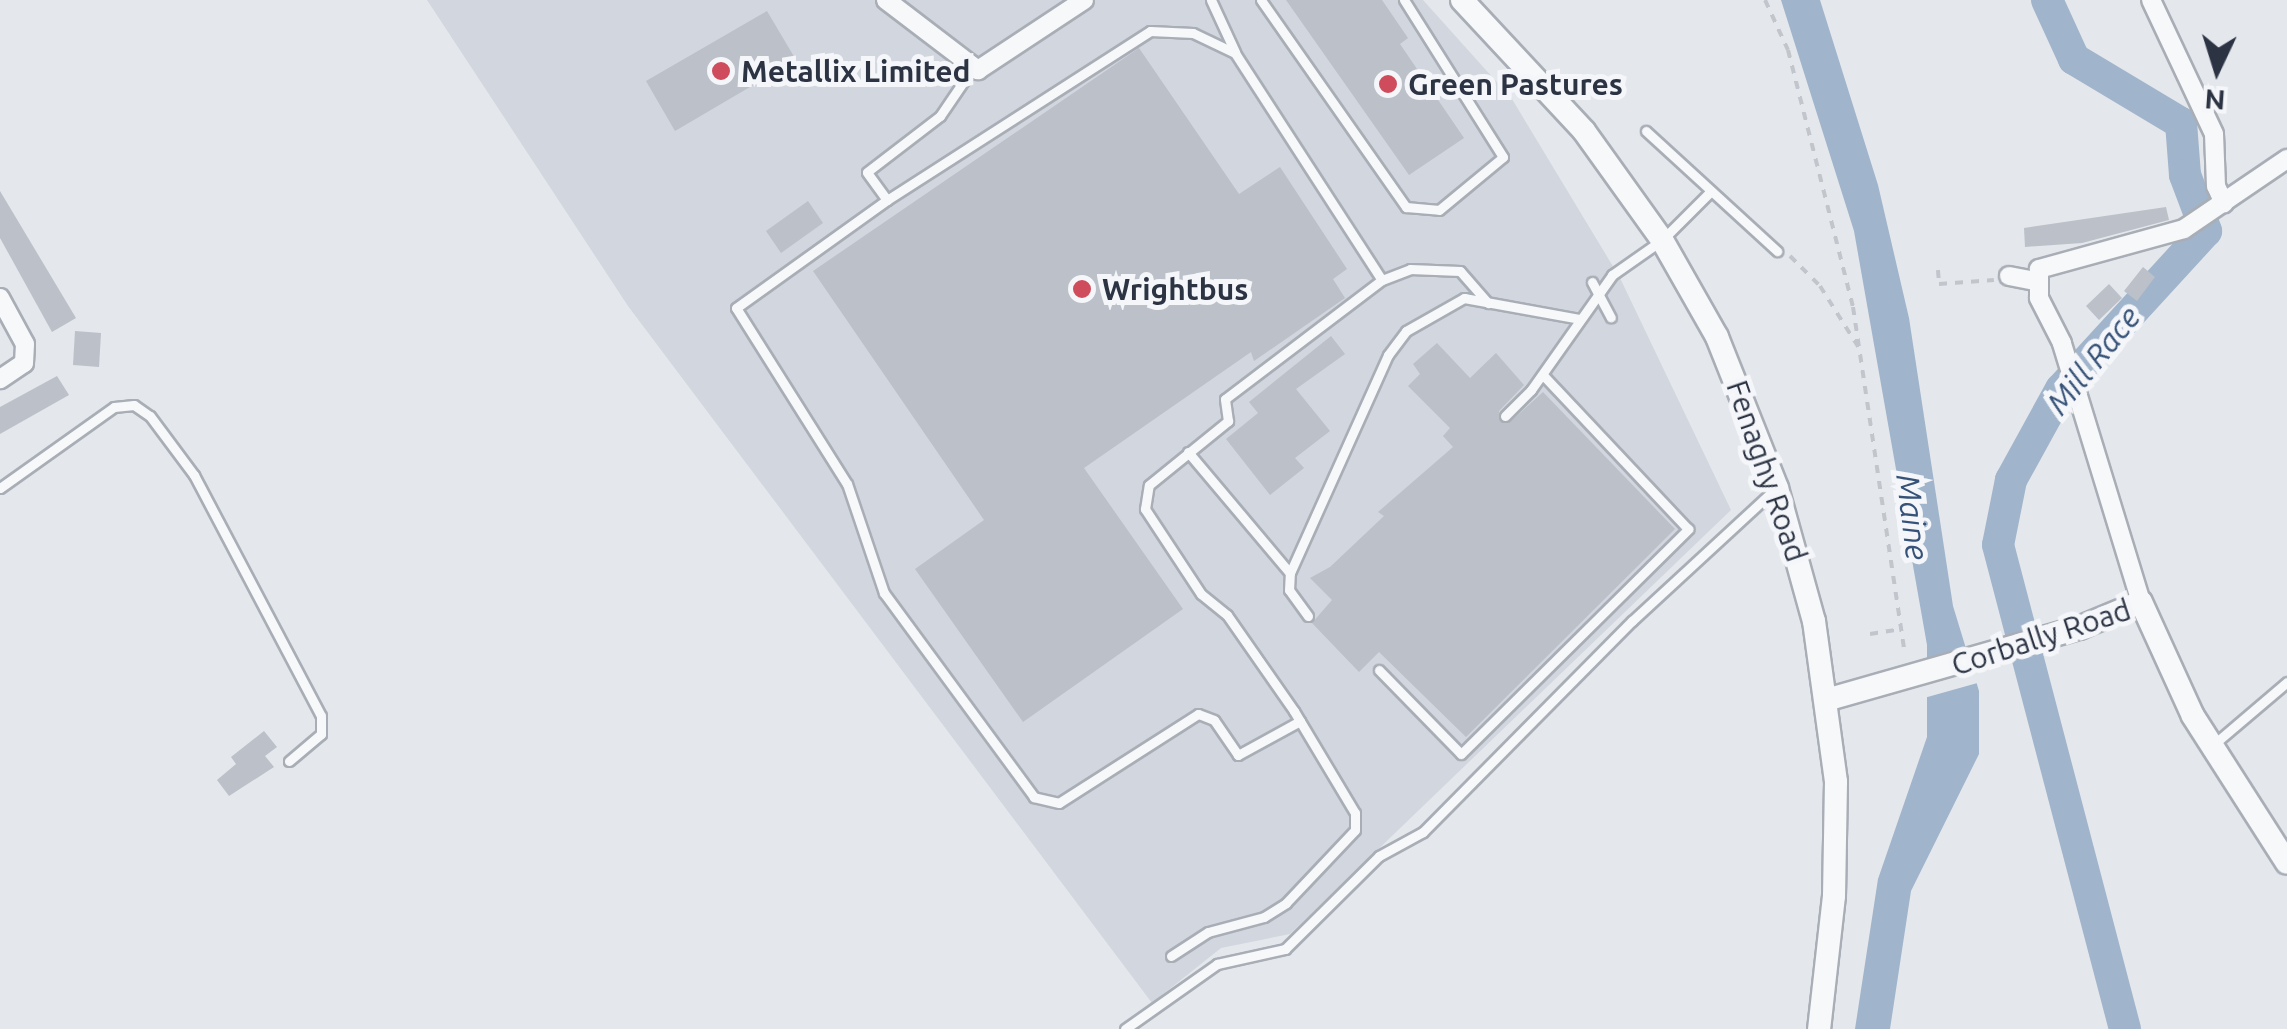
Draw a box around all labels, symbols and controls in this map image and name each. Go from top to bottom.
north arrow [2167,20,2267,120]
place label: Metallix Limited [741,53,970,89]
marker: Metallix Limited [710,60,732,82]
place label: Green Pastures [1408,66,1623,102]
marker: Green Pastures [1377,73,1399,95]
text: N [2203,84,2226,117]
place label: Wrightbus [1102,271,1248,307]
marker: Wrightbus [1071,278,1093,300]
water label: Mill Race [2038,298,2148,422]
street label: Fenaghy Road [1719,376,1815,566]
water label: Maine [1889,472,1937,562]
street label: Corbally Road [1947,591,2135,683]

